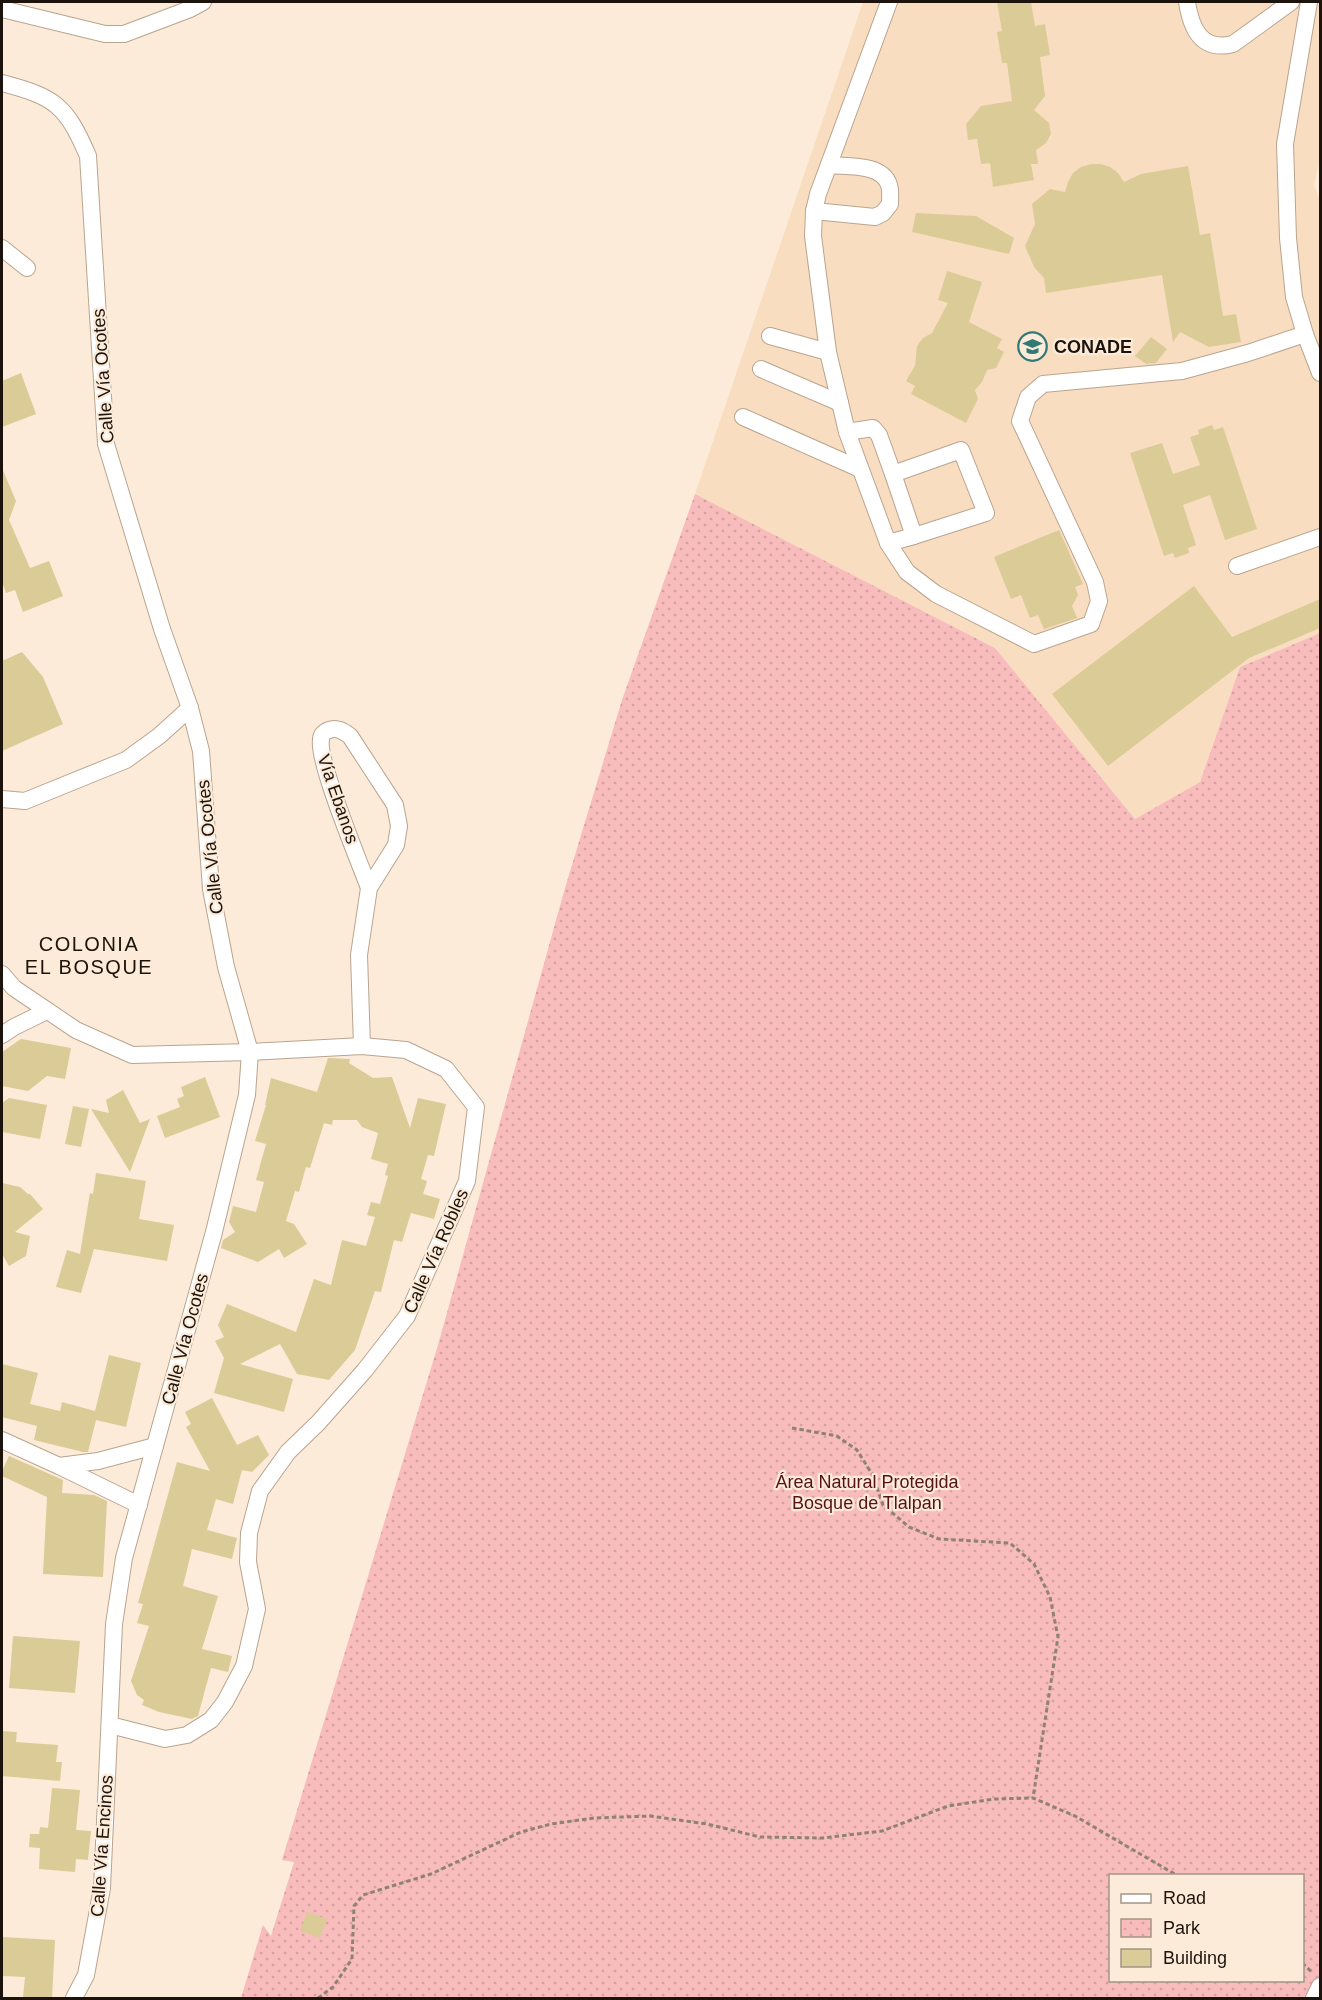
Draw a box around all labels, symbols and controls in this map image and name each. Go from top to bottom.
street label: Calle Vía Ocotes [88,308,118,444]
school or university icon: CONADE [1017,331,1049,363]
place label: CONADE [1054,337,1132,357]
street label: Vía Ebanos [313,752,363,846]
street label: Calle Vía Ocotes [193,779,227,915]
district label: COLONIA EL BOSQUE [25,933,153,978]
street label: Calle Vía Robles [400,1186,472,1316]
street label: Calle Vía Ocotes [158,1271,212,1407]
park label: Área Natural Protegida Bosque de Tlalpan [775,1472,960,1513]
street label: Calle Vía Encinos [87,1774,117,1918]
legend [1109,1874,1304,1982]
text: Road [1163,1888,1206,1908]
text: Park [1163,1918,1201,1938]
text: Building [1163,1948,1227,1968]

